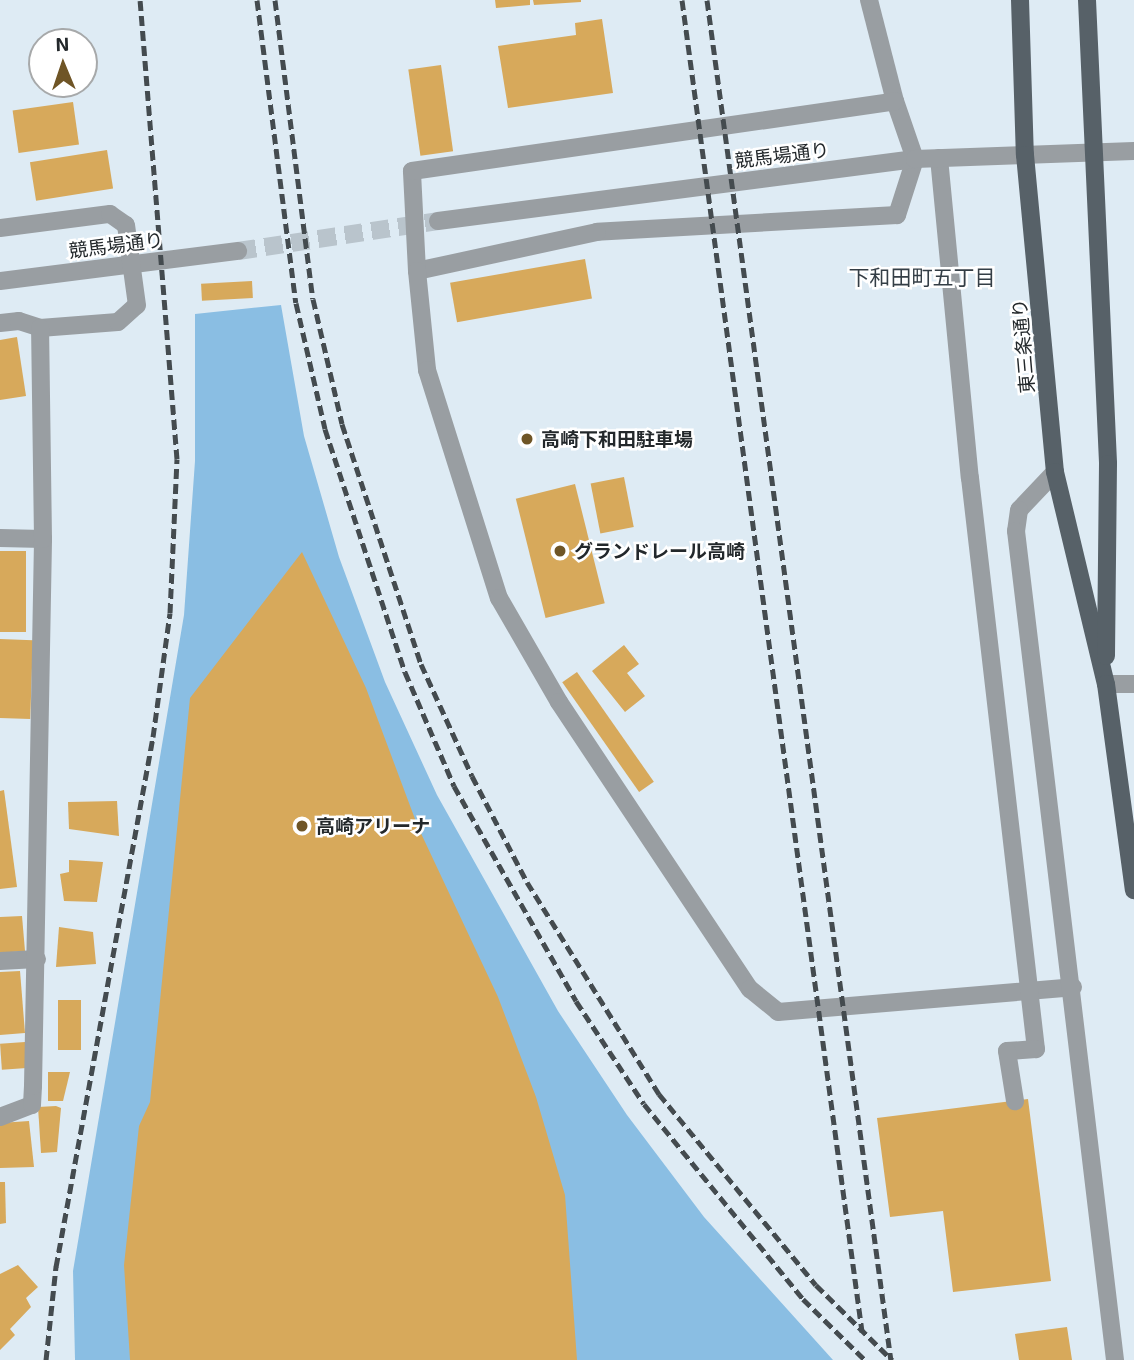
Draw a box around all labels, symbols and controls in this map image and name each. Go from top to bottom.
north arrow [28,28,98,98]
text: N [55,32,70,55]
street label: 競馬場通り [733,138,831,172]
street label: 競馬場通り [67,228,165,262]
district label: 下和田町五丁目 [849,264,995,290]
street label: 東三条通り [1008,298,1038,394]
place label: 高崎下和田駐車場 [541,428,693,450]
marker: 高崎下和田駐車場 [519,431,535,447]
place label: グランドレール高崎 [574,540,745,562]
marker: グランドレール高崎 [552,543,568,559]
place label: 高崎アリーナ [316,815,430,837]
marker: 高崎アリーナ [294,818,310,834]

